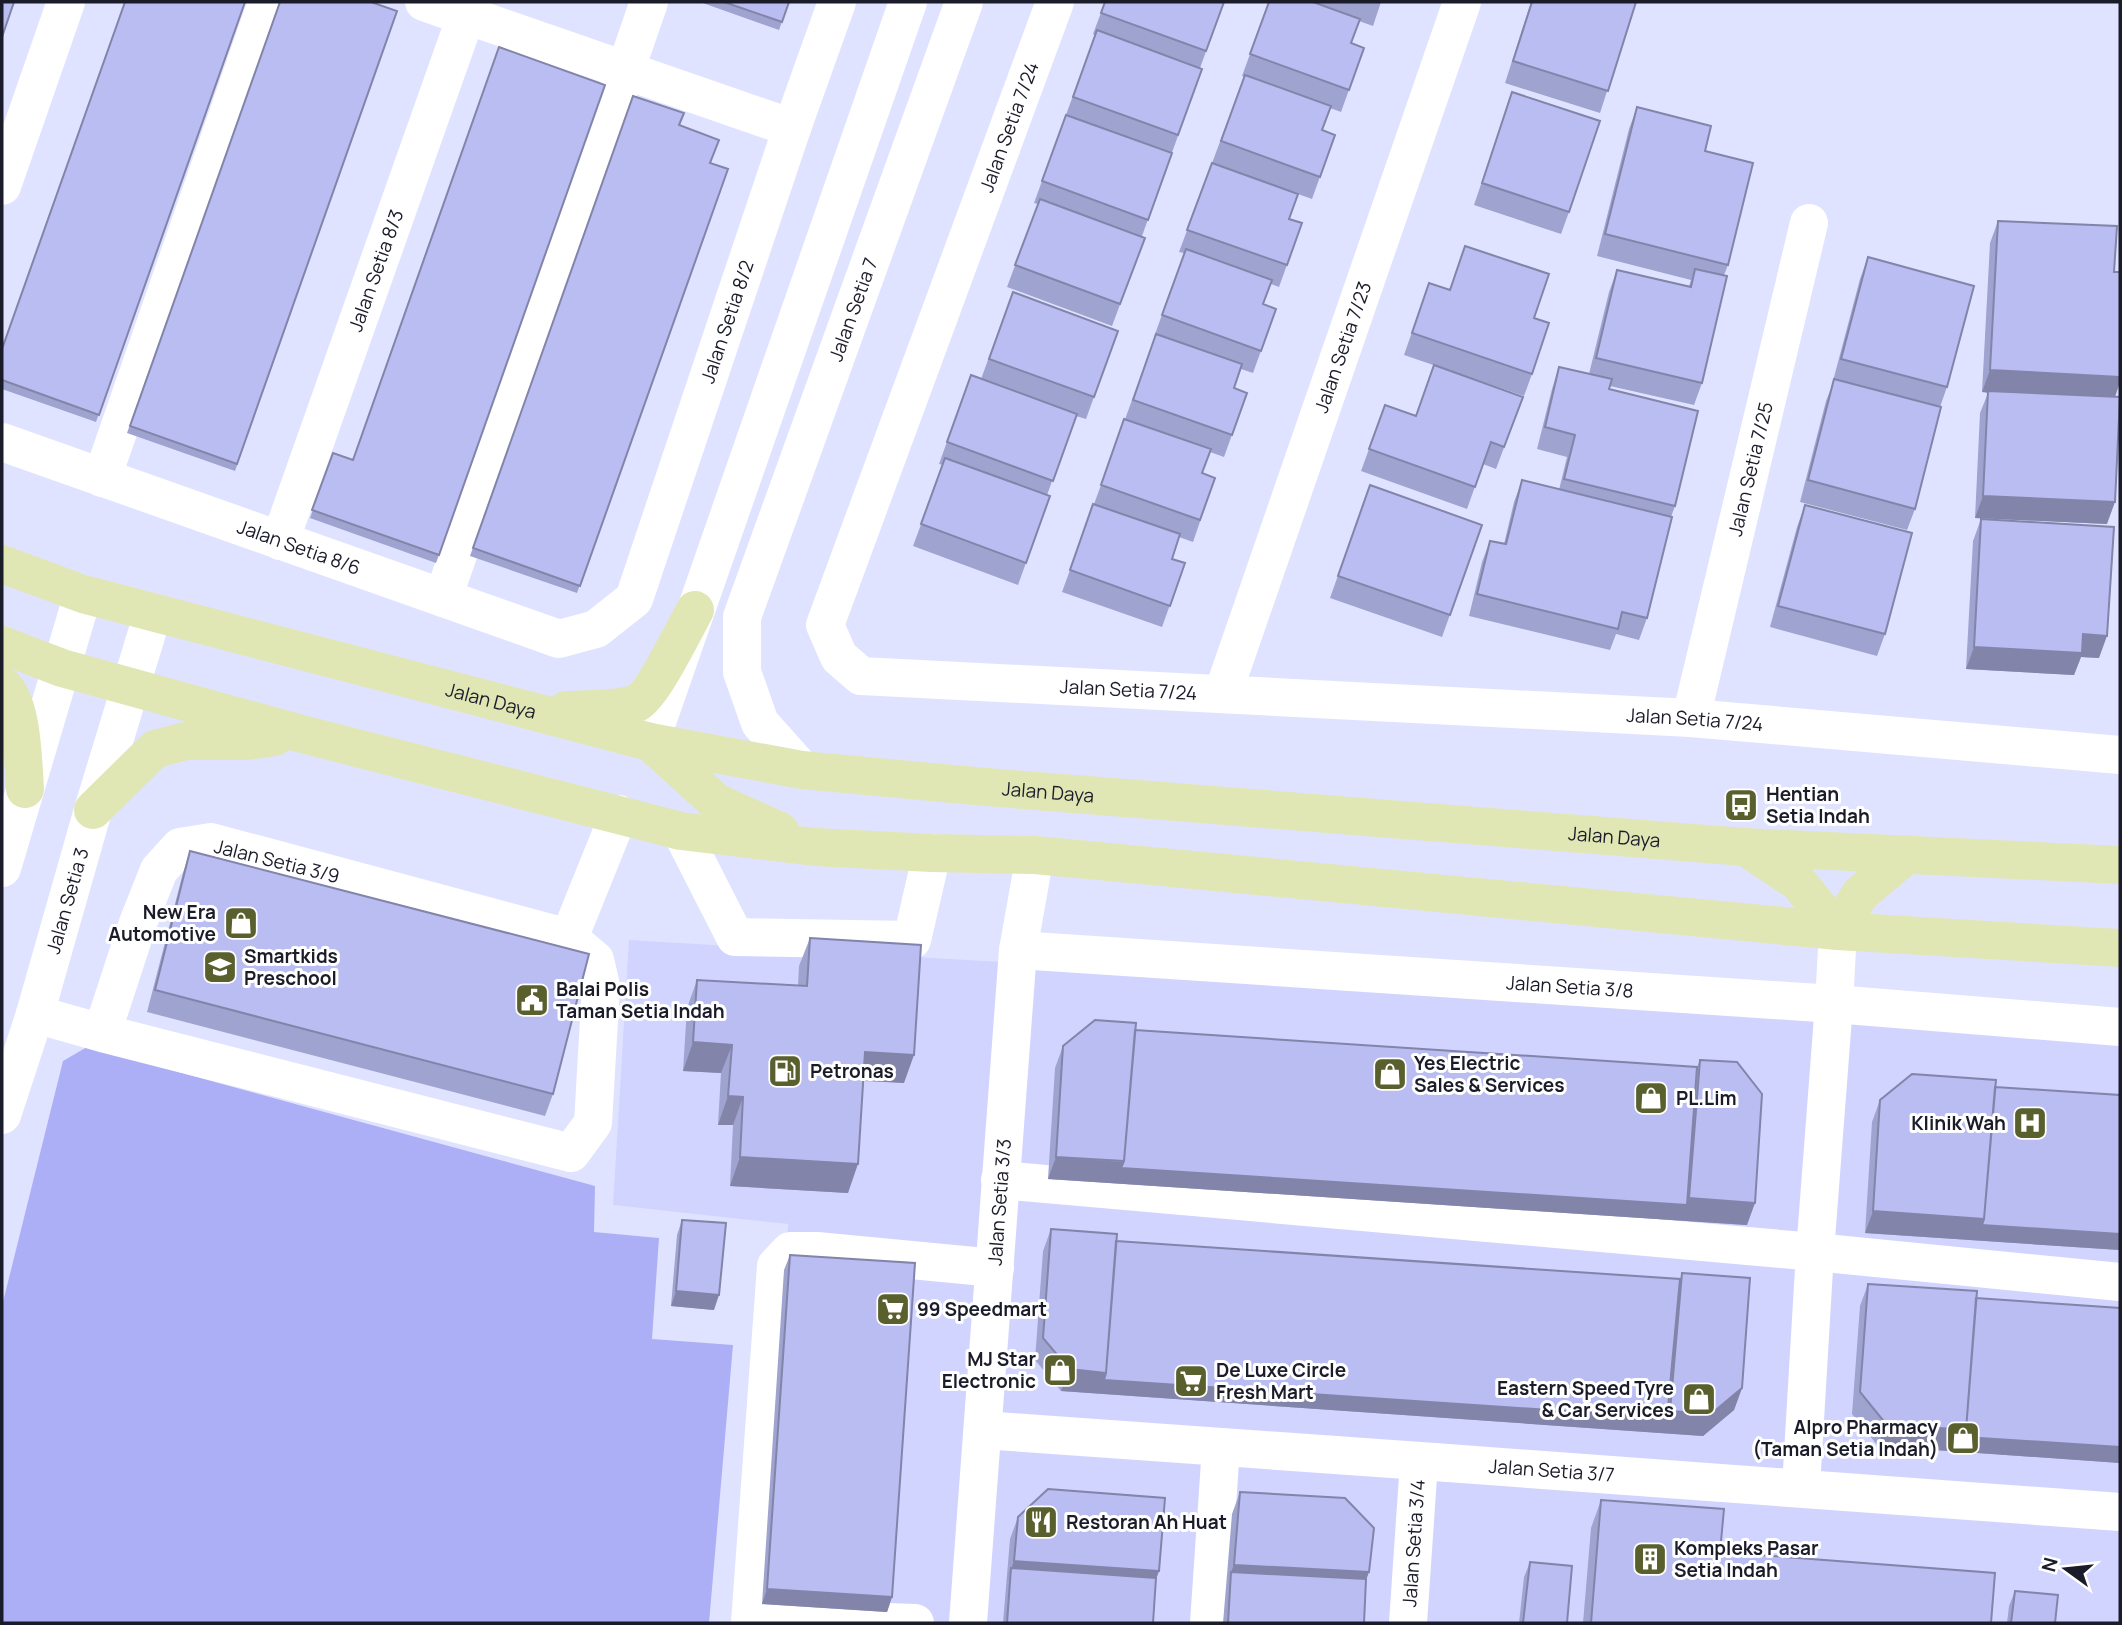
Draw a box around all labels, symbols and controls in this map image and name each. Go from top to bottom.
street label: Jalan Setia 7/24 [973,58,1045,196]
street label: Jalan Setia 8/3 [342,206,409,335]
street label: Jalan Setia 7 [822,254,884,365]
street label: Jalan Setia 8/2 [694,257,760,387]
street label: Jalan Setia 7/23 [1308,278,1377,416]
street label: Jalan Setia 7/25 [1722,399,1779,539]
street label: Jalan Setia 8/6 [234,513,364,581]
street label: Jalan Setia 7/24 [1059,673,1198,706]
street label: Jalan Daya [443,676,539,725]
street label: Jalan Setia 7/24 [1626,702,1764,737]
street label: Jalan Daya [1001,775,1095,809]
place label: Hentian Setia Indah [1766,781,1870,829]
bus stop icon: Hentian Setia Indah [1722,786,1760,824]
street label: Jalan Daya [1567,820,1661,853]
street label: Jalan Setia 3/9 [212,833,342,889]
street label: Jalan Setia 3 [40,845,95,957]
place label: New Era Automotive [108,899,216,947]
shop icon: New Era Automotive [222,904,260,942]
place label: Smartkids Preschool [244,943,338,991]
school or university icon: Smartkids Preschool [201,948,239,986]
street label: Jalan Setia 3/8 [1505,969,1634,1004]
place label: Balai Polis Taman Setia Indah [556,976,725,1024]
public building icon: Balai Polis Taman Setia Indah [513,981,551,1019]
place label: Yes Electric Sales & Services [1414,1050,1565,1098]
fuel station icon: Petronas [766,1052,804,1090]
shop icon: Yes Electric Sales & Services [1371,1055,1409,1093]
place label: Petronas [810,1058,894,1084]
shop icon: PL.Lim [1632,1079,1670,1117]
place label: PL.Lim [1676,1085,1737,1111]
hospital icon: Klinik Wah [2011,1104,2049,1142]
place label: Klinik Wah [1911,1110,2006,1136]
street label: Jalan Setia 3/3 [982,1138,1017,1267]
supermarket icon: 99 Speedmart [874,1290,912,1328]
place label: 99 Speedmart [917,1296,1047,1322]
place label: MJ Star Electronic [942,1346,1036,1394]
shop icon: MJ Star Electronic [1041,1351,1079,1389]
place label: De Luxe Circle Fresh Mart [1216,1357,1346,1405]
supermarket icon: De Luxe Circle Fresh Mart [1172,1362,1210,1400]
place label: Eastern Speed Tyre & Car Services [1497,1375,1674,1423]
shop icon: Eastern Speed Tyre & Car Services [1680,1380,1718,1418]
place label: Alpro Pharmacy (Taman Setia Indah) [1752,1414,1938,1462]
shop icon: Alpro Pharmacy (Taman Setia Indah) [1944,1419,1982,1457]
street label: Jalan Setia 3/7 [1488,1453,1615,1488]
street label: Jalan Setia 3/4 [1396,1479,1431,1608]
restaurant icon: Restoran Ah Huat [1022,1503,1060,1541]
place label: Restoran Ah Huat [1066,1509,1227,1535]
north arrow [2031,1534,2101,1604]
place label: Kompleks Pasar Setia Indah [1674,1535,1819,1583]
building icon: Kompleks Pasar Setia Indah [1631,1540,1669,1578]
text: N [2035,1555,2064,1575]

